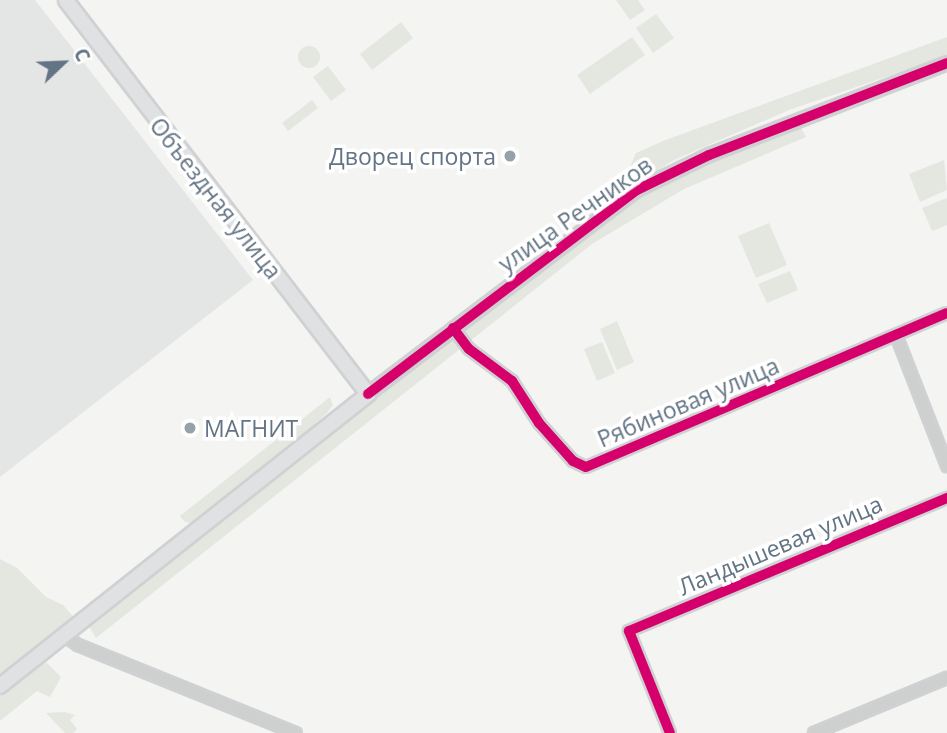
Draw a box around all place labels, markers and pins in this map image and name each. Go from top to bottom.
place label: Дворец спорта [329,142,496,170]
marker: Дворец спорта [502,148,518,164]
place label: МАГНИТ [204,414,298,442]
marker: МАГНИТ [182,420,198,436]

